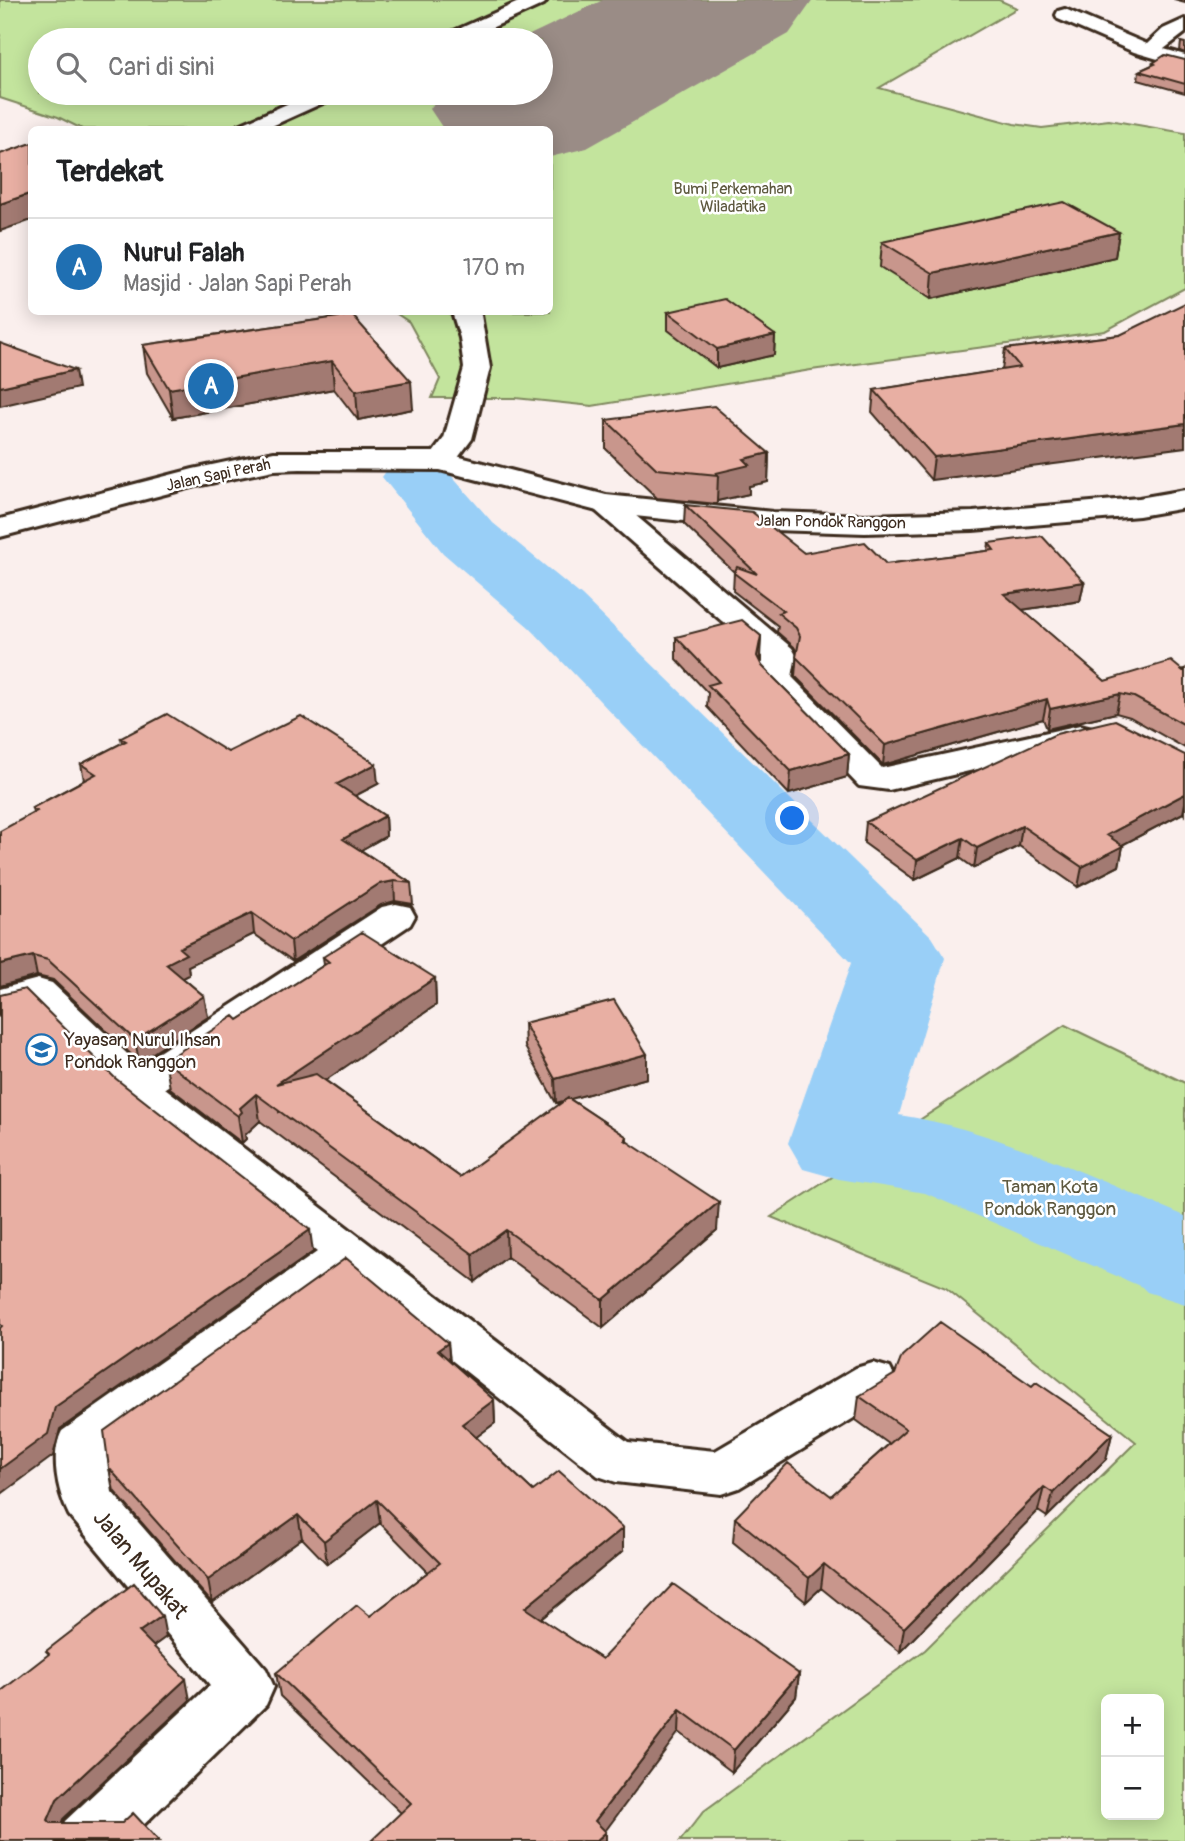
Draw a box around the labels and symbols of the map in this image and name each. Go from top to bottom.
park label: Bumi Perkemahan Wiladatika [673,179,793,217]
pin: A [188,360,234,412]
street label: Jalan Sapi Perah [164,454,272,496]
street label: Jalan Pondok Ranggon [756,511,906,533]
your location [775,801,809,835]
place label: Yayasan Nurul Ihsan Pondok Ranggon [63,1028,221,1074]
school or university icon: Yayasan Nurul Ihsan Pondok Ranggon [24,1033,58,1067]
park label: Taman Kota Pondok Ranggon [984,1175,1116,1221]
street label: Jalan Mupakat [87,1504,195,1625]

